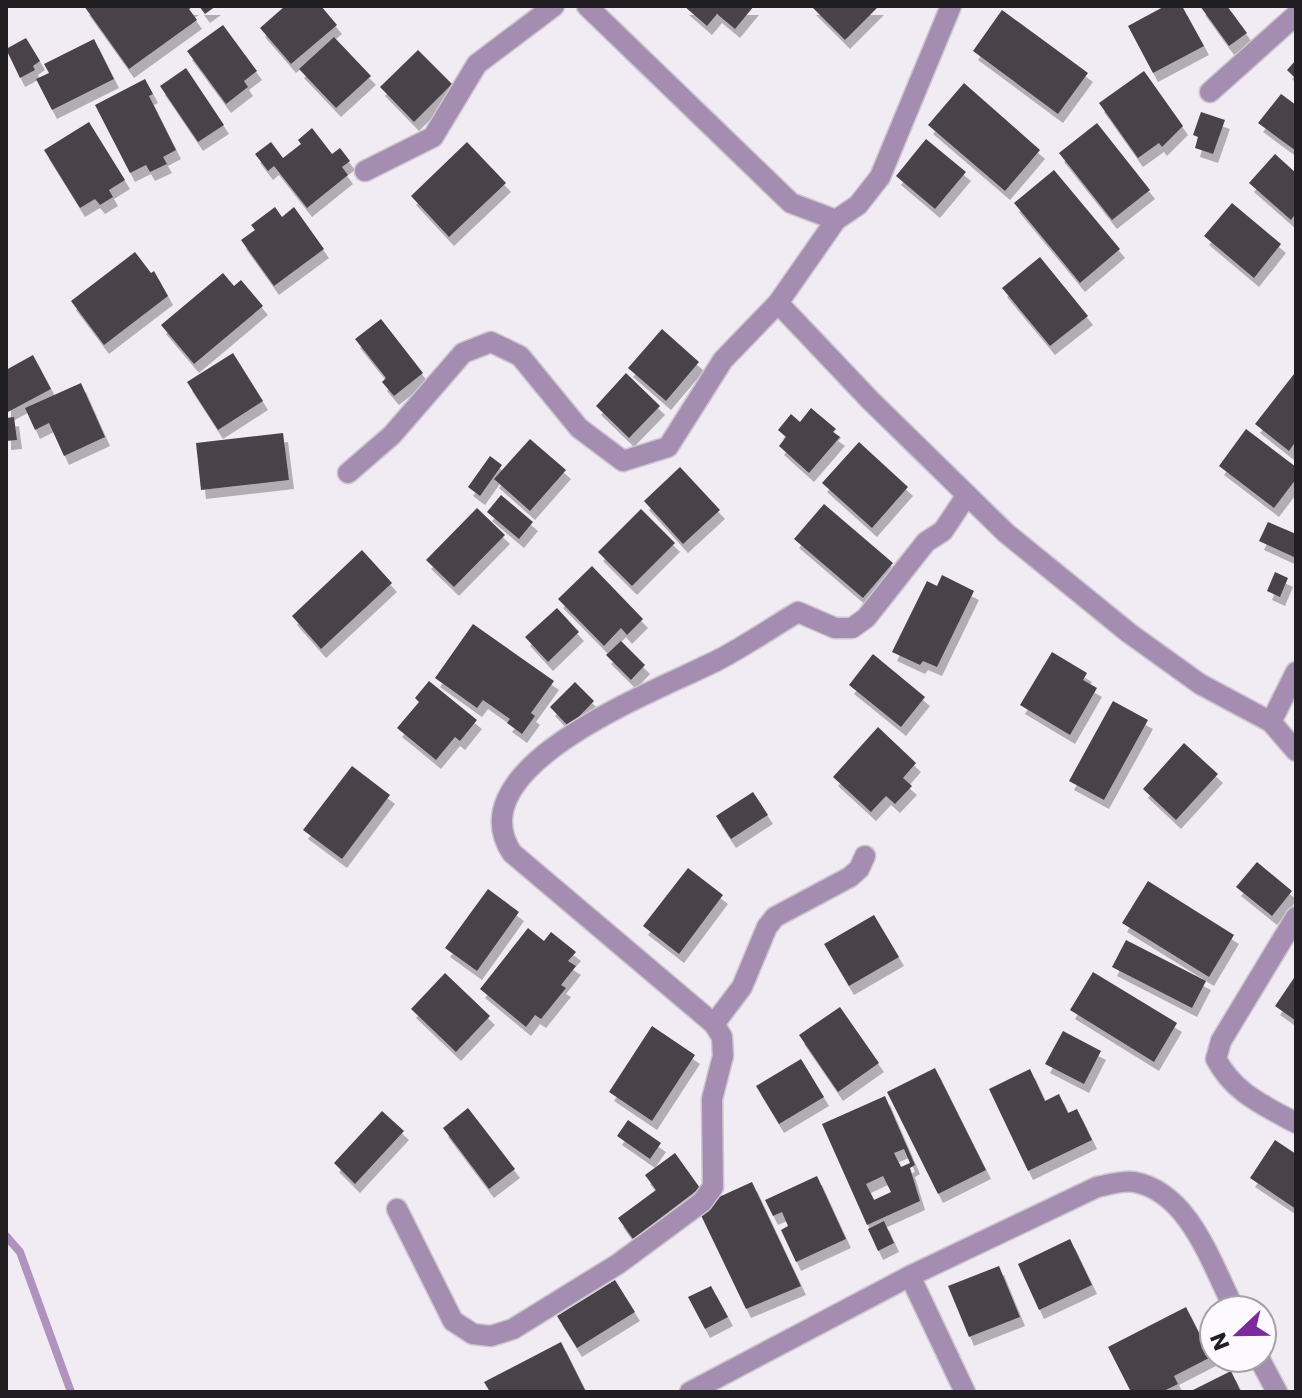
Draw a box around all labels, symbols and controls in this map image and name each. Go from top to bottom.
north arrow [1198,1294,1278,1374]
text: N [1202,1328,1237,1355]

